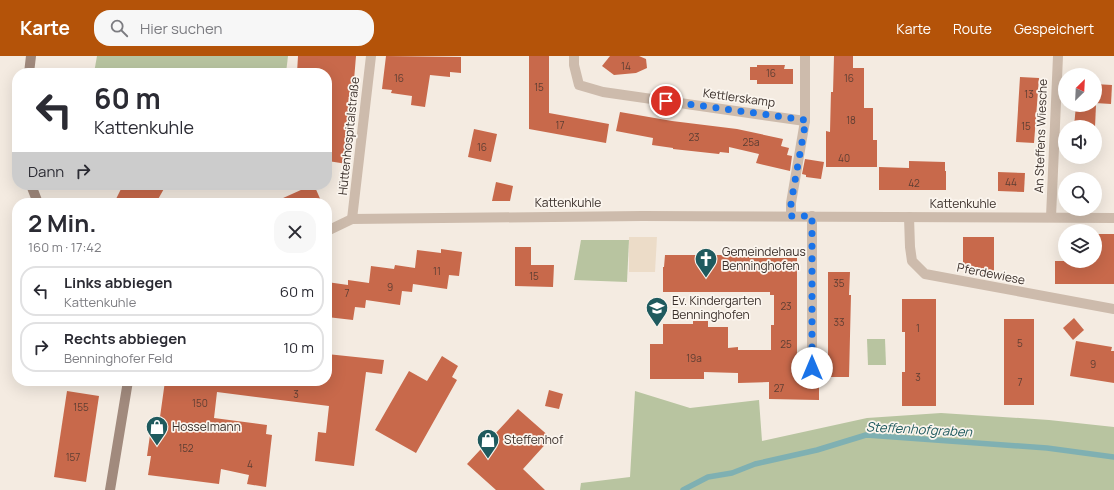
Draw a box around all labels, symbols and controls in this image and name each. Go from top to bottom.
search box [94,10,374,46]
text: Karte [20,15,70,41]
icon: search [108,17,130,39]
text: Hier suchen [140,18,222,39]
text: Karte [896,19,931,38]
text: Route [953,19,992,38]
text: Gespeichert [1014,19,1094,38]
house number: 14 [621,59,631,73]
house number: 16 [766,66,776,80]
north arrow [1058,68,1102,112]
map controls [1058,68,1102,268]
house number: 16 [394,71,404,85]
house number: 16 [844,71,854,85]
street label: Hüttenhospitalstraße [334,76,363,196]
text: 60 m [94,79,161,117]
street label: An Steffens Wiesche [1030,79,1051,193]
house number: 15 [534,80,544,94]
icon: left [28,84,80,136]
pin [649,84,683,118]
street label: Kettlerskamp [702,84,776,111]
house number: 13 [1024,87,1034,101]
icon: arrive [655,90,677,112]
house number: 18 [846,113,856,127]
text: Kattenkuhle [94,115,194,139]
house number: 17 [556,118,564,132]
house number: 15 [1021,119,1031,133]
button: sound [1058,120,1102,164]
house number: 23 [688,130,700,144]
house number: 25a [742,135,760,149]
house number: 16 [477,140,487,154]
house number: 40 [838,151,850,165]
icon: right [72,160,94,182]
text: Dann [28,161,64,182]
button: search [1058,172,1102,216]
house number: 44 [1005,175,1017,189]
house number: 42 [908,176,920,190]
street label: Kattenkuhle [535,194,601,211]
street label: Kattenkuhle [930,195,996,212]
text: 2 Min. [28,206,97,239]
button: close [274,211,316,253]
button: layers [1058,224,1102,268]
text: 160 m · 17:42 [28,238,101,256]
place label: Gemeindehaus Benninghofen [722,243,806,274]
church icon: Gemeindehaus Benninghofen [693,246,719,279]
street label: Pferdewiese [956,259,1027,288]
house number: 11 [433,264,441,278]
house number: 15 [529,269,539,283]
text: Links abbiegen [64,272,172,293]
house number: 35 [833,276,845,290]
icon: left [30,280,52,302]
house number: 9 [387,280,393,294]
text: 60 m [280,281,314,302]
house number: 7 [344,286,350,300]
place label: Ev. Kindergarten Benninghofen [672,292,761,323]
text: Kattenkuhle [64,293,136,311]
school or university icon: Ev. Kindergarten Benninghofen [644,295,670,328]
house number: 23 [780,299,792,313]
house number: 33 [833,315,845,329]
house number: 1 [916,321,920,335]
text: Rechts abbiegen [64,328,186,349]
icon: right [30,336,52,358]
house number: 5 [1017,336,1023,350]
text: 10 m [283,337,314,358]
house number: 25 [780,337,792,351]
position arrow [791,347,833,389]
text: Benninghofer Feld [64,349,173,367]
house number: 19a [686,351,702,365]
house number: 9 [1090,357,1096,371]
house number: 3 [915,370,921,384]
house number: 7 [1017,375,1023,389]
house number: 27 [774,381,784,395]
house number: 3 [293,387,299,401]
house number: 150 [192,396,208,410]
house number: 155 [73,400,89,414]
shop icon: Hosselmann [144,414,170,447]
water label: Steffenhofgraben [865,417,974,441]
place label: Hosselmann [172,418,241,435]
shop icon: Steffenhof [475,427,501,460]
place label: Steffenhof [504,431,564,448]
house number: 152 [178,441,194,455]
house number: 157 [66,450,80,464]
house number: 4 [247,457,253,471]

